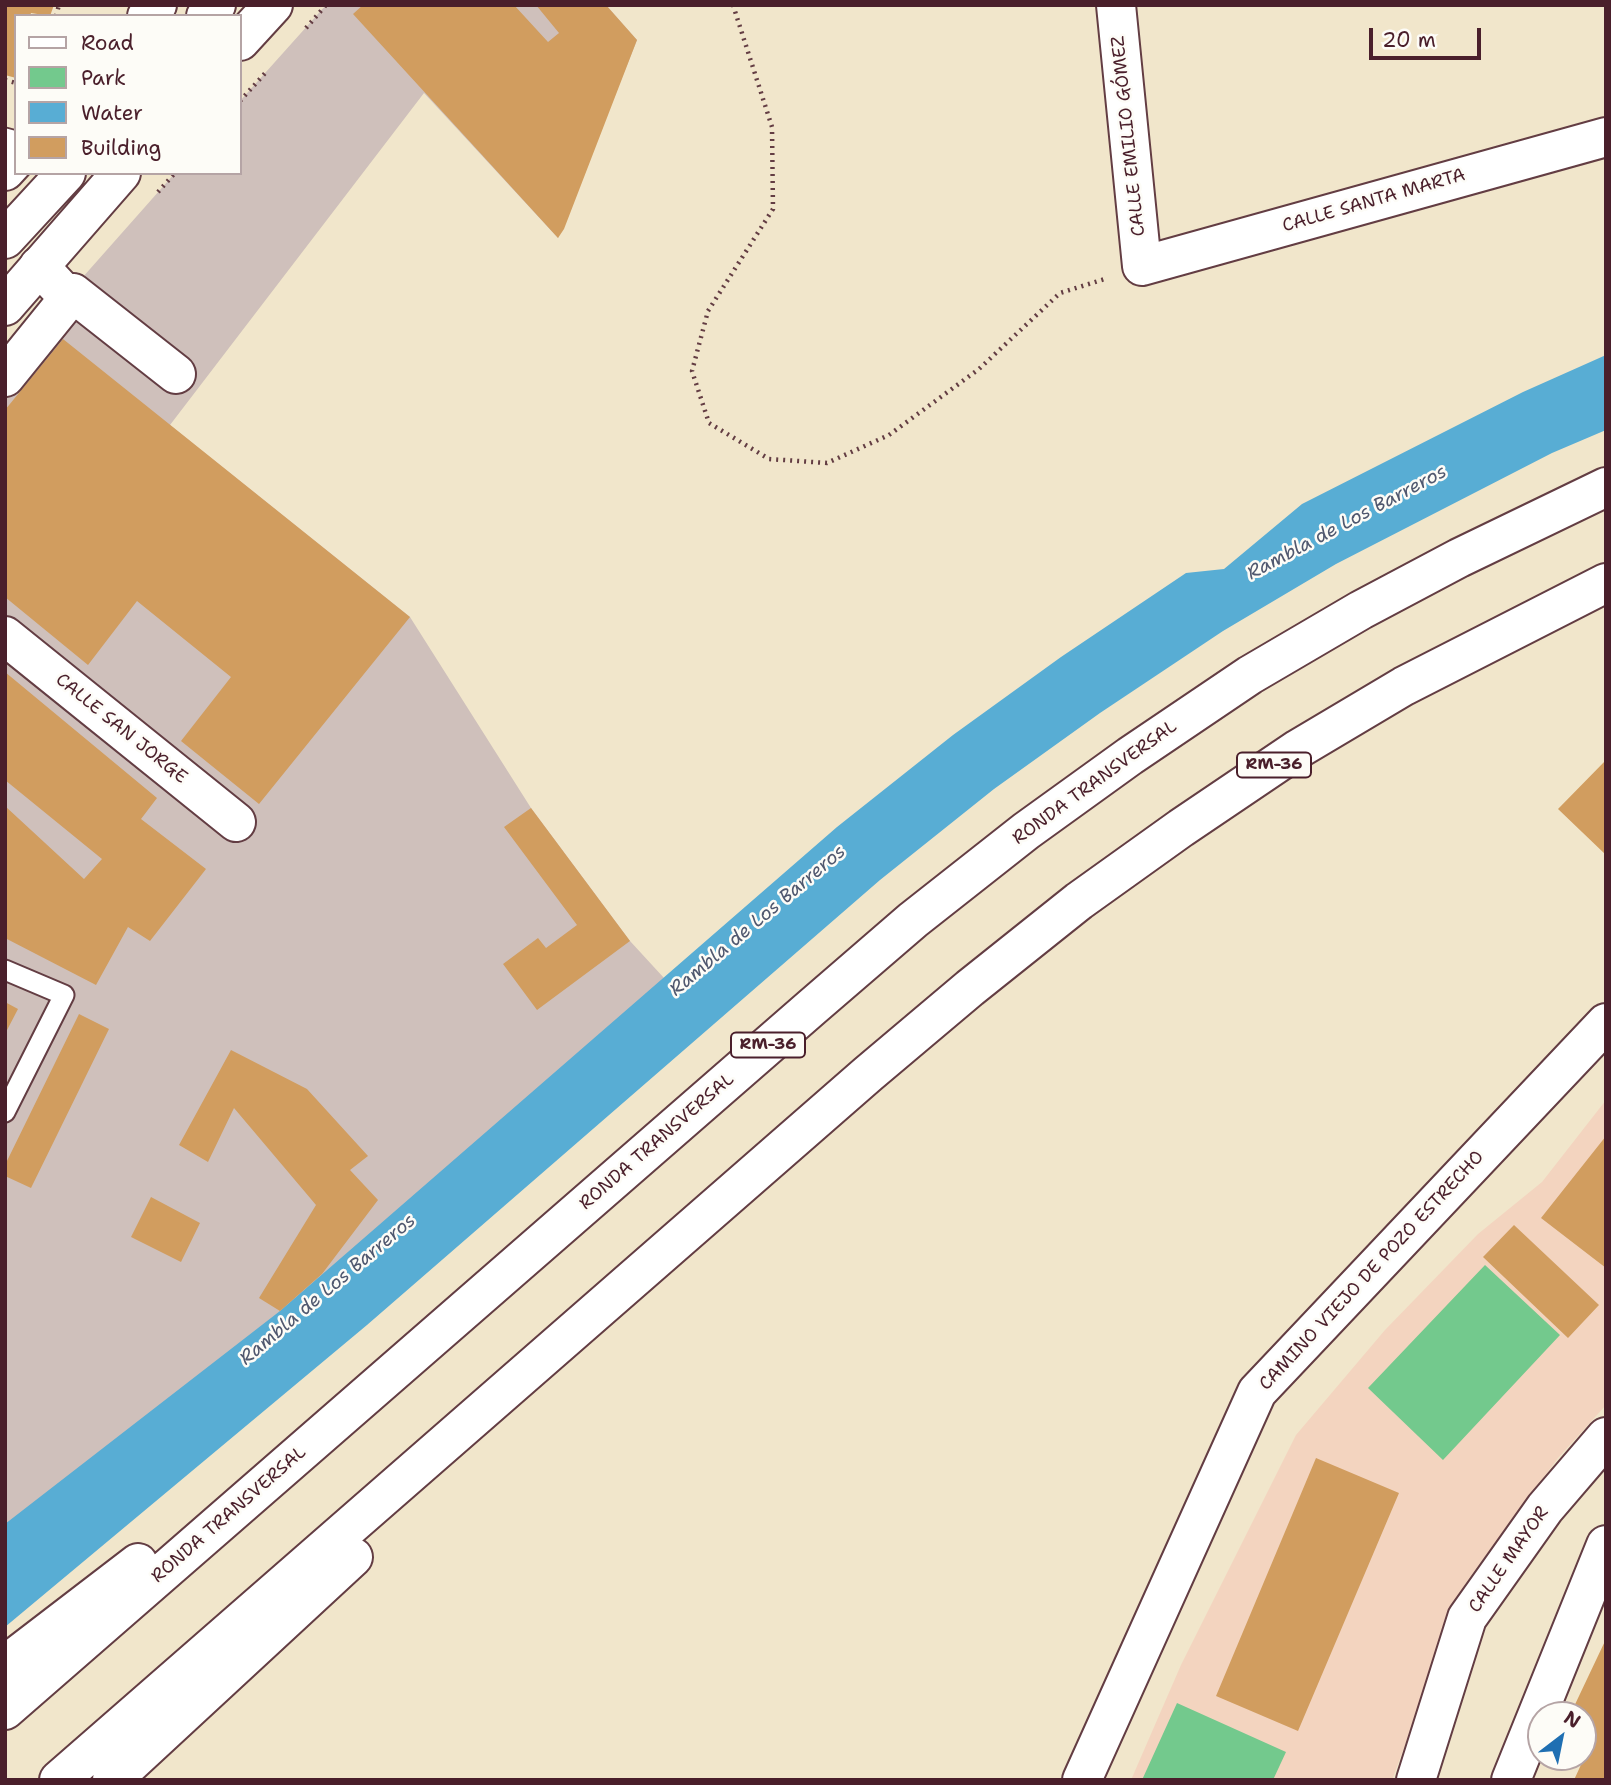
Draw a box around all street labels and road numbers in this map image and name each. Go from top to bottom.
street label: CALLE EMILIO GÓMEZ [1108,35,1150,237]
street label: CALLE SANTA MARTA [1280,165,1468,237]
street label: CALLE SAN JORGE [51,669,191,789]
street label: RONDA TRANSVERSAL [1009,716,1181,850]
road number: RM-36 [1237,752,1311,778]
road number: RM-36 [731,1032,805,1058]
street label: RONDA TRANSVERSAL [575,1069,739,1215]
street label: CAMINO VIEJO DE POZO ESTRECHO [1255,1147,1489,1395]
street label: RONDA TRANSVERSAL [147,1442,311,1588]
street label: CALLE MAYOR [1464,1503,1554,1617]

